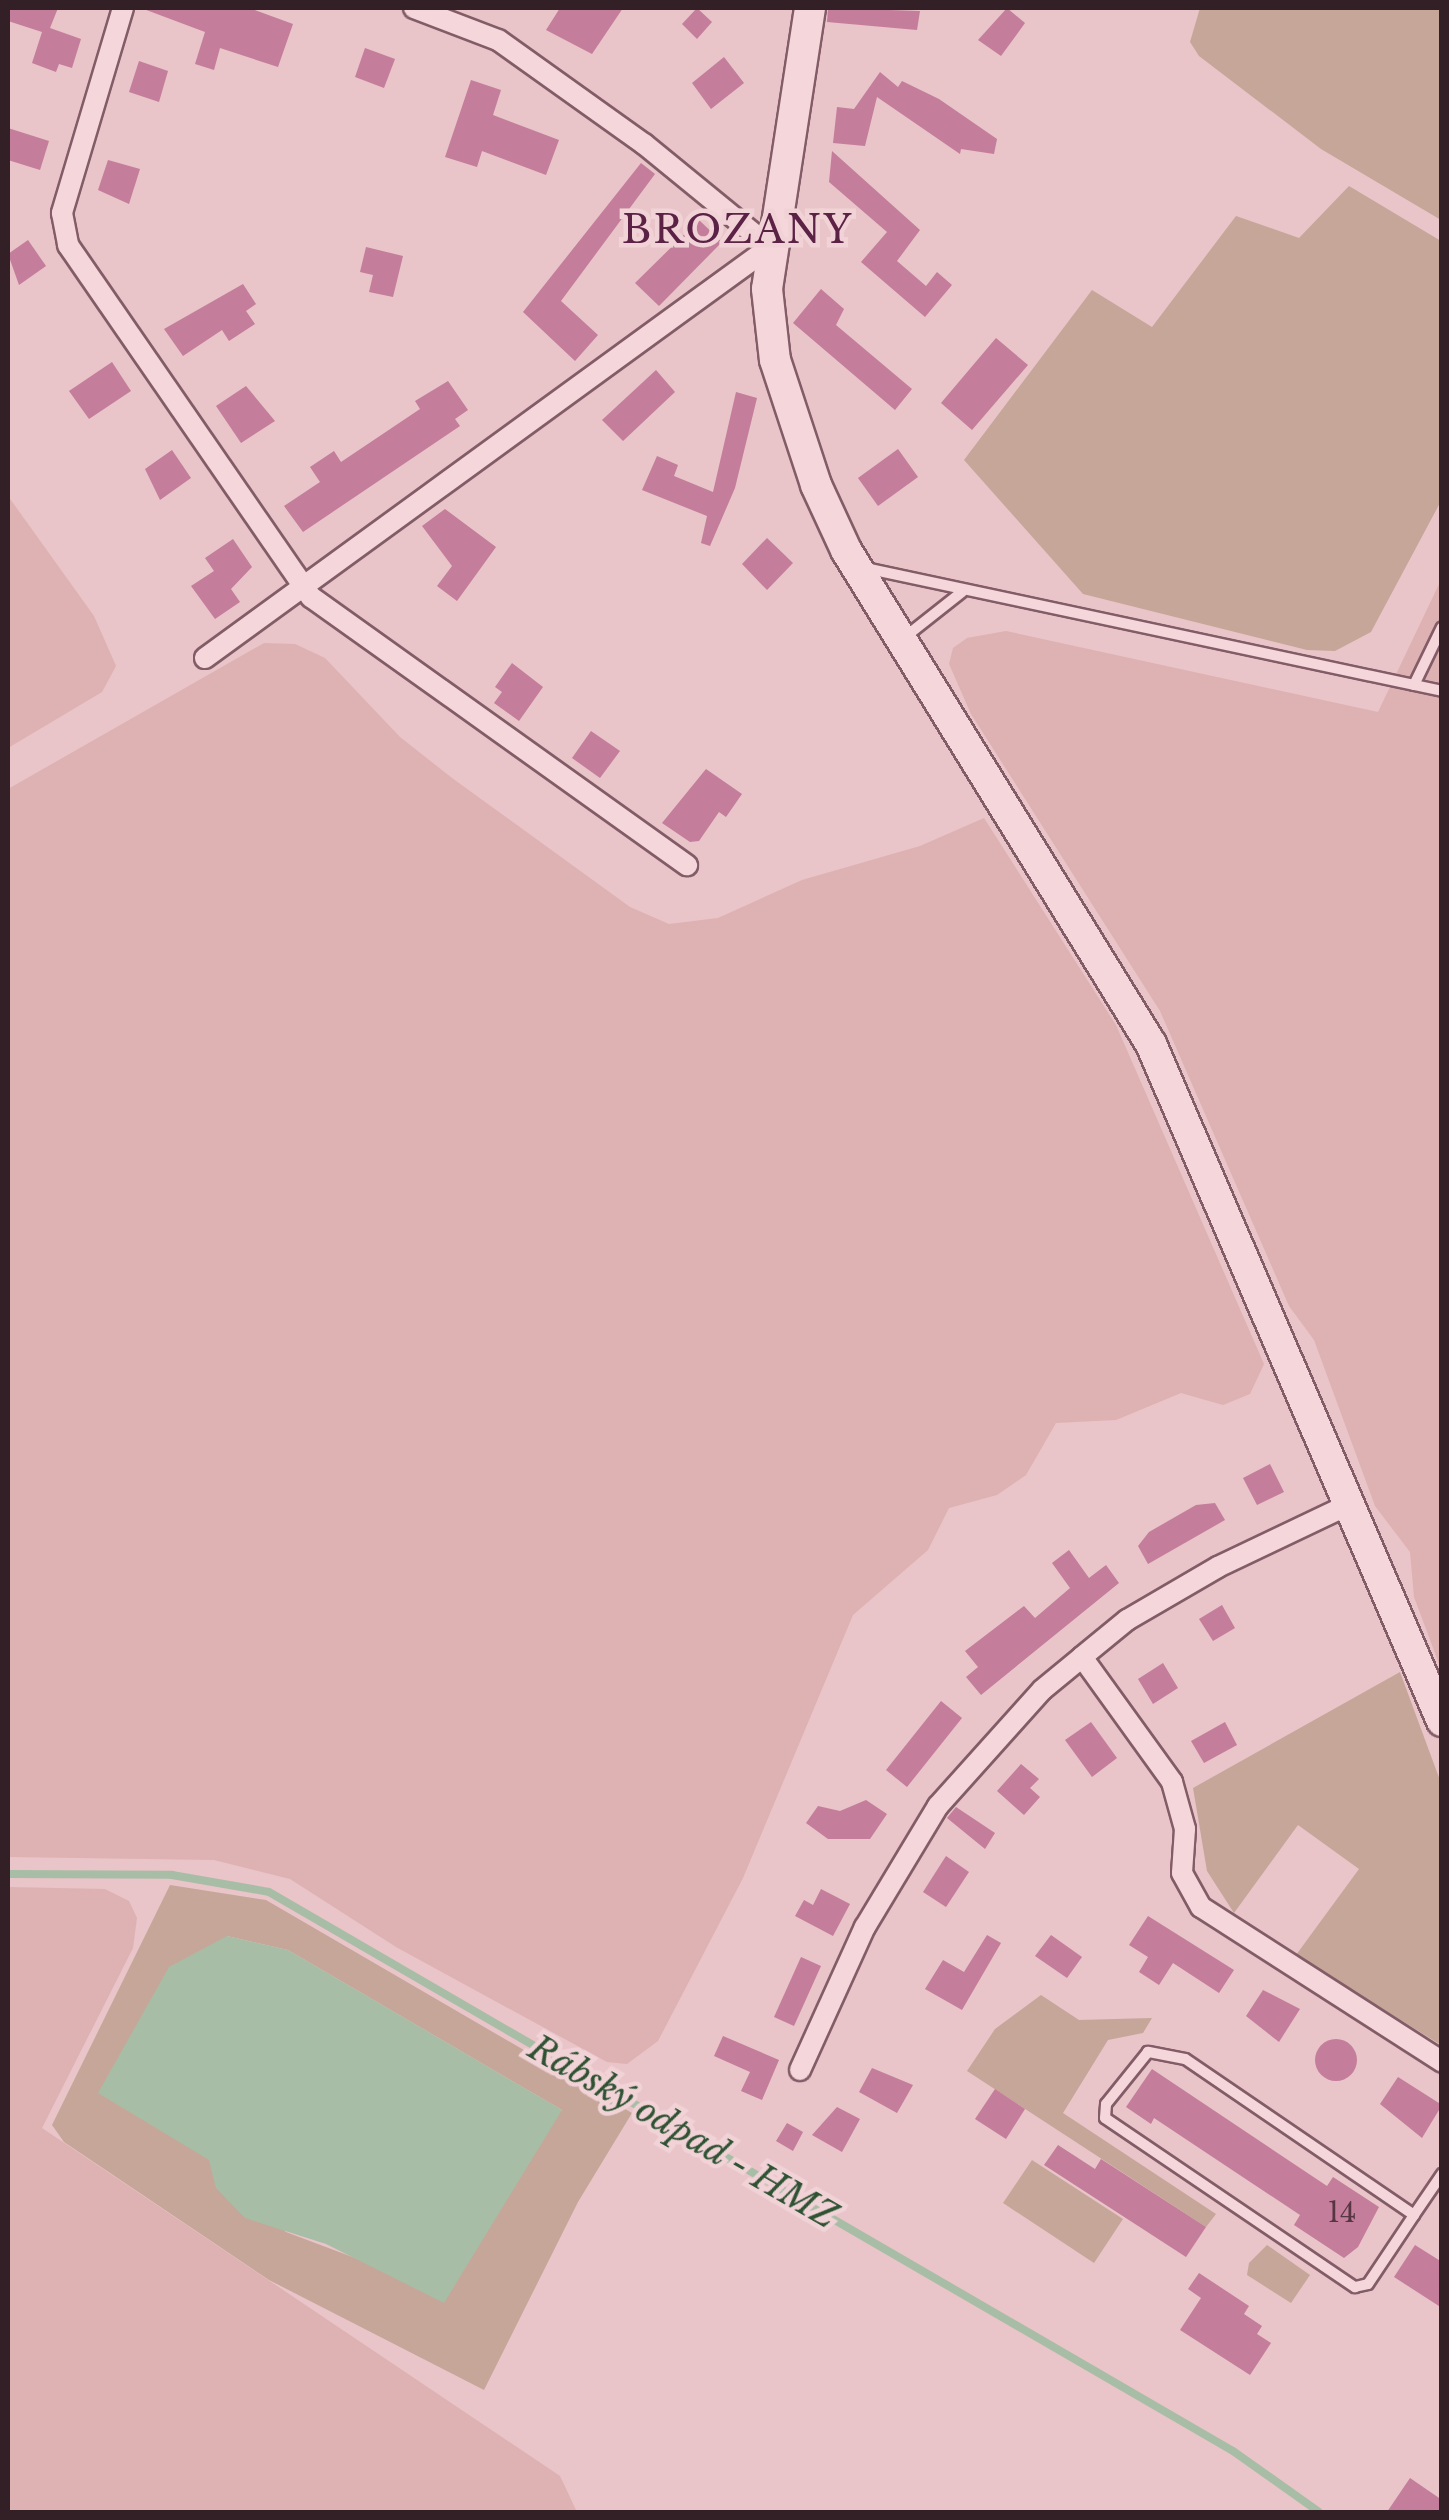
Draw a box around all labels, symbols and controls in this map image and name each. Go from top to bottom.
district label: BROZANY [622,207,854,253]
water label: Rábský odpad - HMZ [521,2026,845,2238]
house number: 14 [1328,2196,1356,2230]

